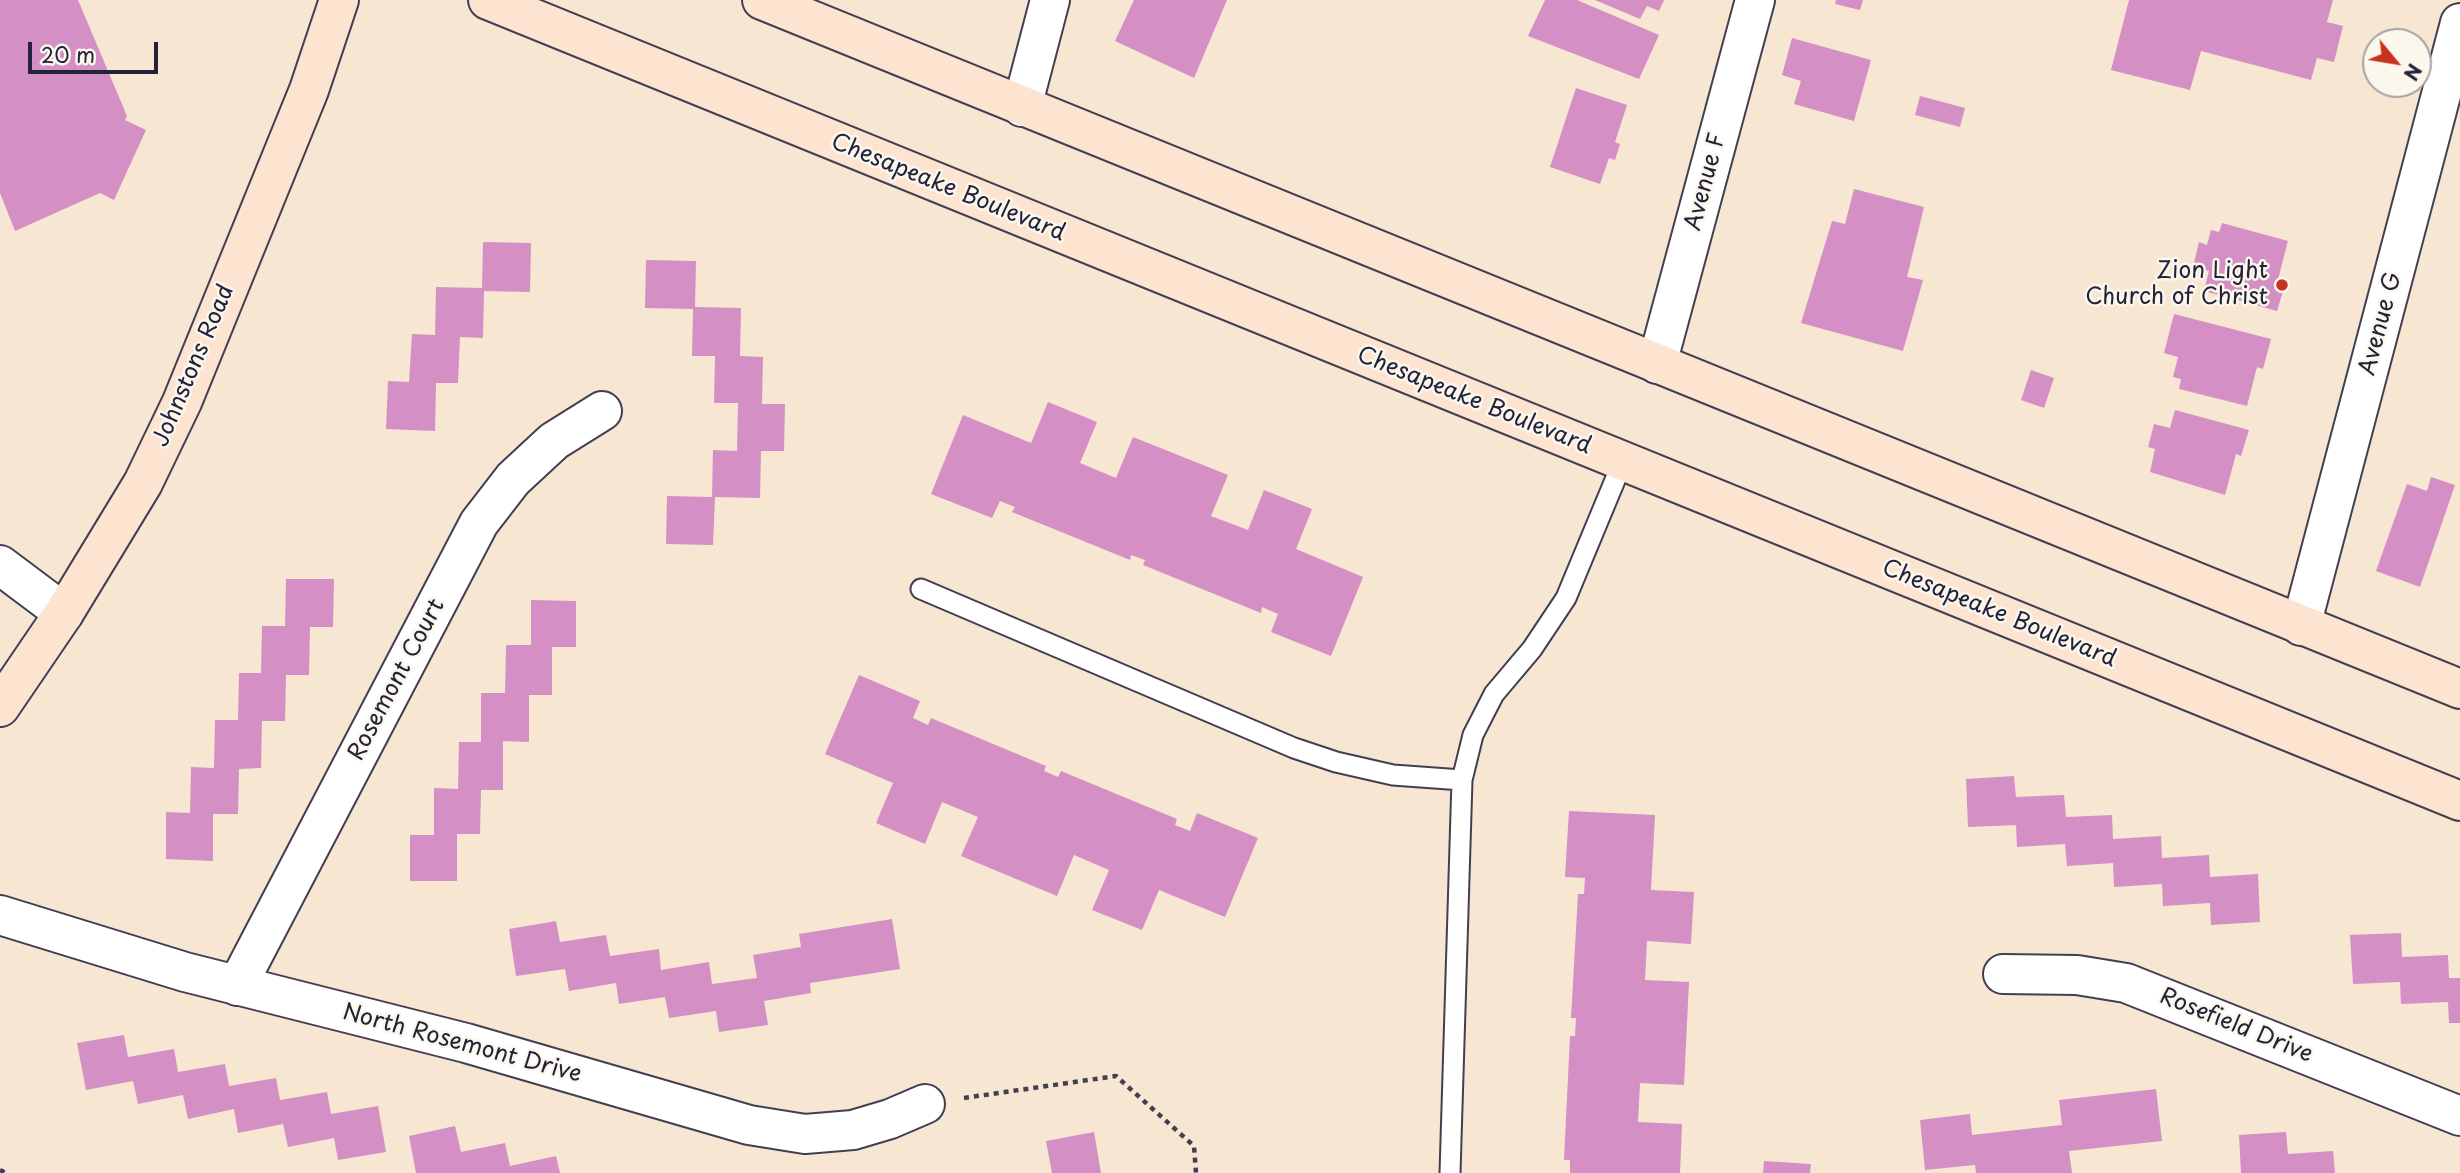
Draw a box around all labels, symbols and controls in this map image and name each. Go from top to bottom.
scale bar [32,28,161,72]
north arrow [2362,28,2432,98]
text: 20 m [41,38,95,70]
text: N [2398,59,2429,86]
street label: Chesapeake Boulevard [827,128,1069,248]
street label: Avenue F [1680,130,1732,234]
place label: Zion Light Church of Christ [2085,258,2268,312]
street label: Avenue G [2354,269,2408,379]
marker: Zion Light Church of Christ [2274,277,2290,293]
street label: Johnstons Road [147,281,241,451]
street label: Chesapeake Boulevard [1353,341,1595,461]
street label: Chesapeake Boulevard [1878,554,2120,674]
street label: Rosemont Court [343,595,451,765]
street label: Rosefield Drive [2155,983,2317,1069]
street label: North Rosemont Drive [340,999,584,1089]

